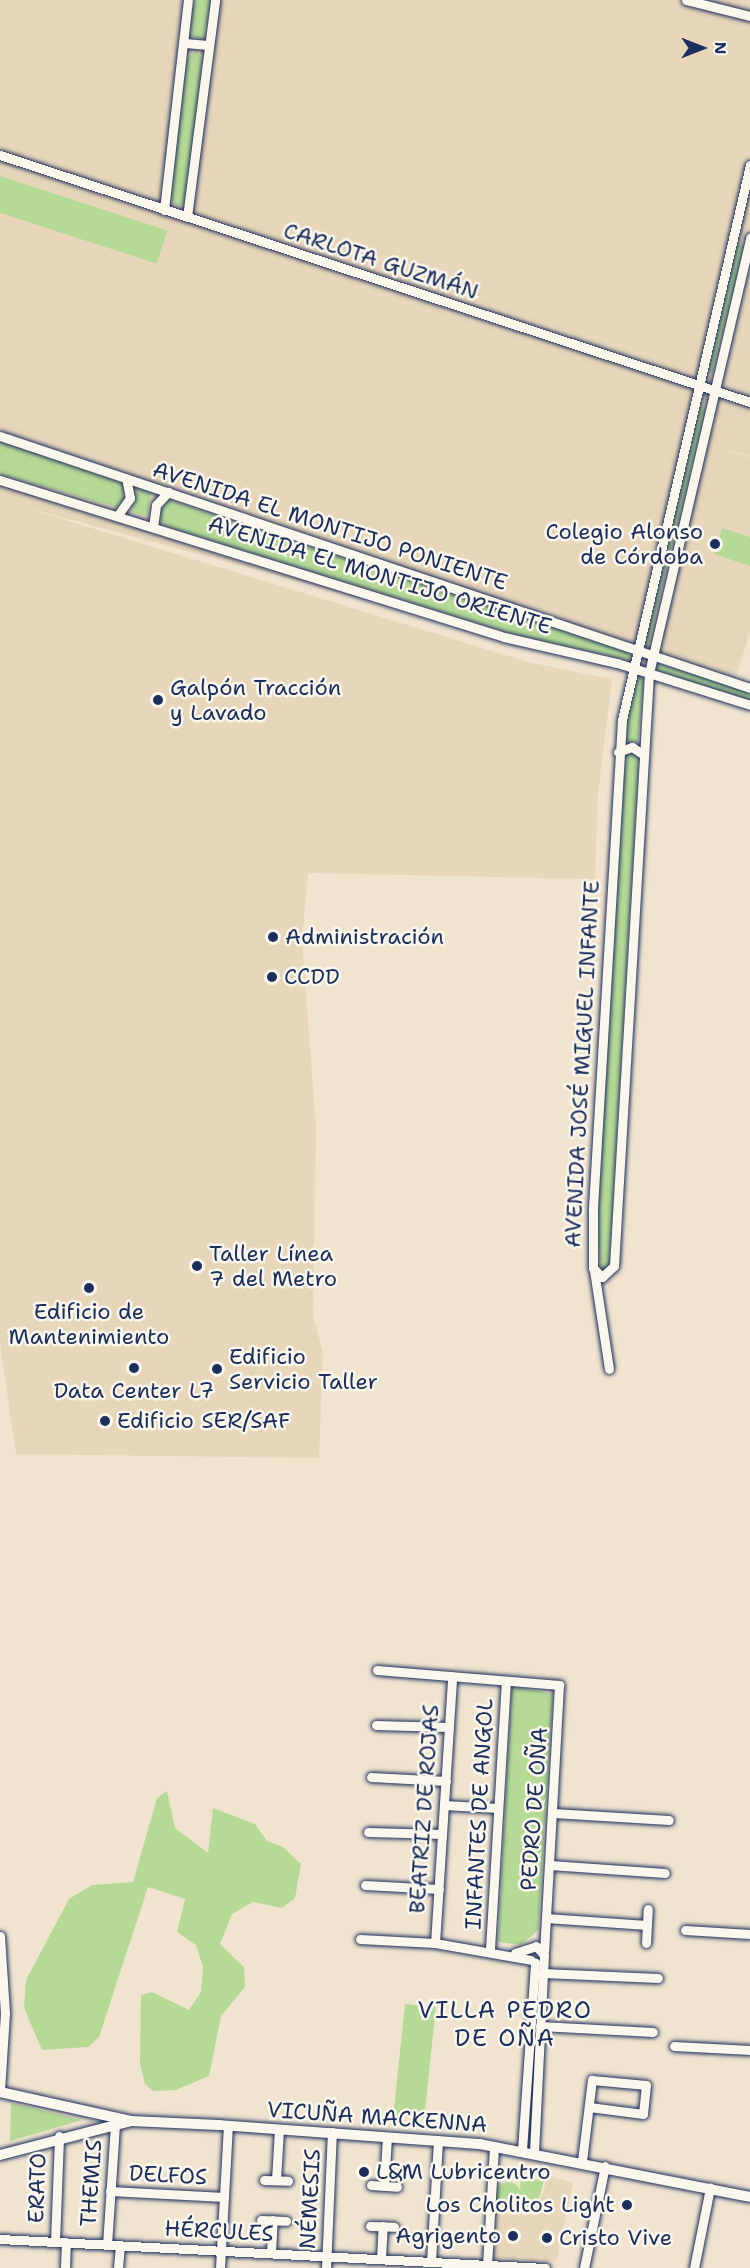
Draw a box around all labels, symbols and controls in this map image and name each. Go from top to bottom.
north arrow [672,18,732,78]
text: N [710,42,731,54]
street label: CARLOTA GUZMÁN [280,217,482,305]
street label: AVENIDA EL MONTIJO PONIENTE [149,456,511,596]
street label: AVENIDA EL MONTIJO ORIENTE [205,510,555,640]
place label: Colegio Alonso de Córdoba [545,518,703,570]
marker: Colegio Alonso de Córdoba [708,537,722,551]
place label: Galpón Tracción y Lavado [170,674,341,726]
marker: Galpón Tracción y Lavado [151,693,165,707]
street label: AVENIDA JOSÉ MIGUEL INFANTE [559,880,605,1248]
place label: Administración [285,924,444,950]
marker: Administración [266,930,280,944]
place label: CCDD [284,964,340,990]
marker: CCDD [265,970,279,984]
place label: Taller Línea 7 del Metro [209,1240,337,1292]
marker: Taller Línea 7 del Metro [190,1259,204,1273]
marker: Edificio de Mantenimiento [82,1281,96,1295]
place label: Edificio de Mantenimiento [9,1298,169,1350]
place label: Edificio Servicio Taller [229,1343,378,1394]
marker: Data Center L7 [127,1361,141,1375]
marker: Edificio Servicio Taller [210,1362,224,1376]
place label: Data Center L7 [54,1378,214,1404]
place label: Edificio SER/SAF [117,1408,290,1434]
marker: Edificio SER/SAF [98,1414,112,1428]
street label: INFANTES DE ANGOL [460,1698,498,1930]
street label: BEATRIZ DE ROJAS [404,1704,444,1914]
street label: PEDRO DE OÑA [515,1726,553,1892]
district label: VILLA PEDRO DE OÑA [418,1997,592,2053]
street label: VICUÑA MACKENNA [266,2096,488,2138]
street label: THEMIS [75,2138,107,2228]
street label: NÉMESIS [294,2148,326,2250]
street label: ERATO [23,2152,51,2224]
place label: L&M Lubricentro [376,2159,551,2185]
street label: DELFOS [128,2160,208,2190]
marker: L&M Lubricentro [357,2165,371,2179]
place label: Los Cholitos Light [425,2192,615,2218]
marker: Los Cholitos Light [620,2198,634,2212]
street label: HÉRCULES [164,2215,274,2247]
place label: Agrigento [395,2223,501,2249]
place label: Cristo Vive [559,2225,672,2251]
marker: Agrigento [506,2229,520,2243]
marker: Cristo Vive [540,2231,554,2245]

